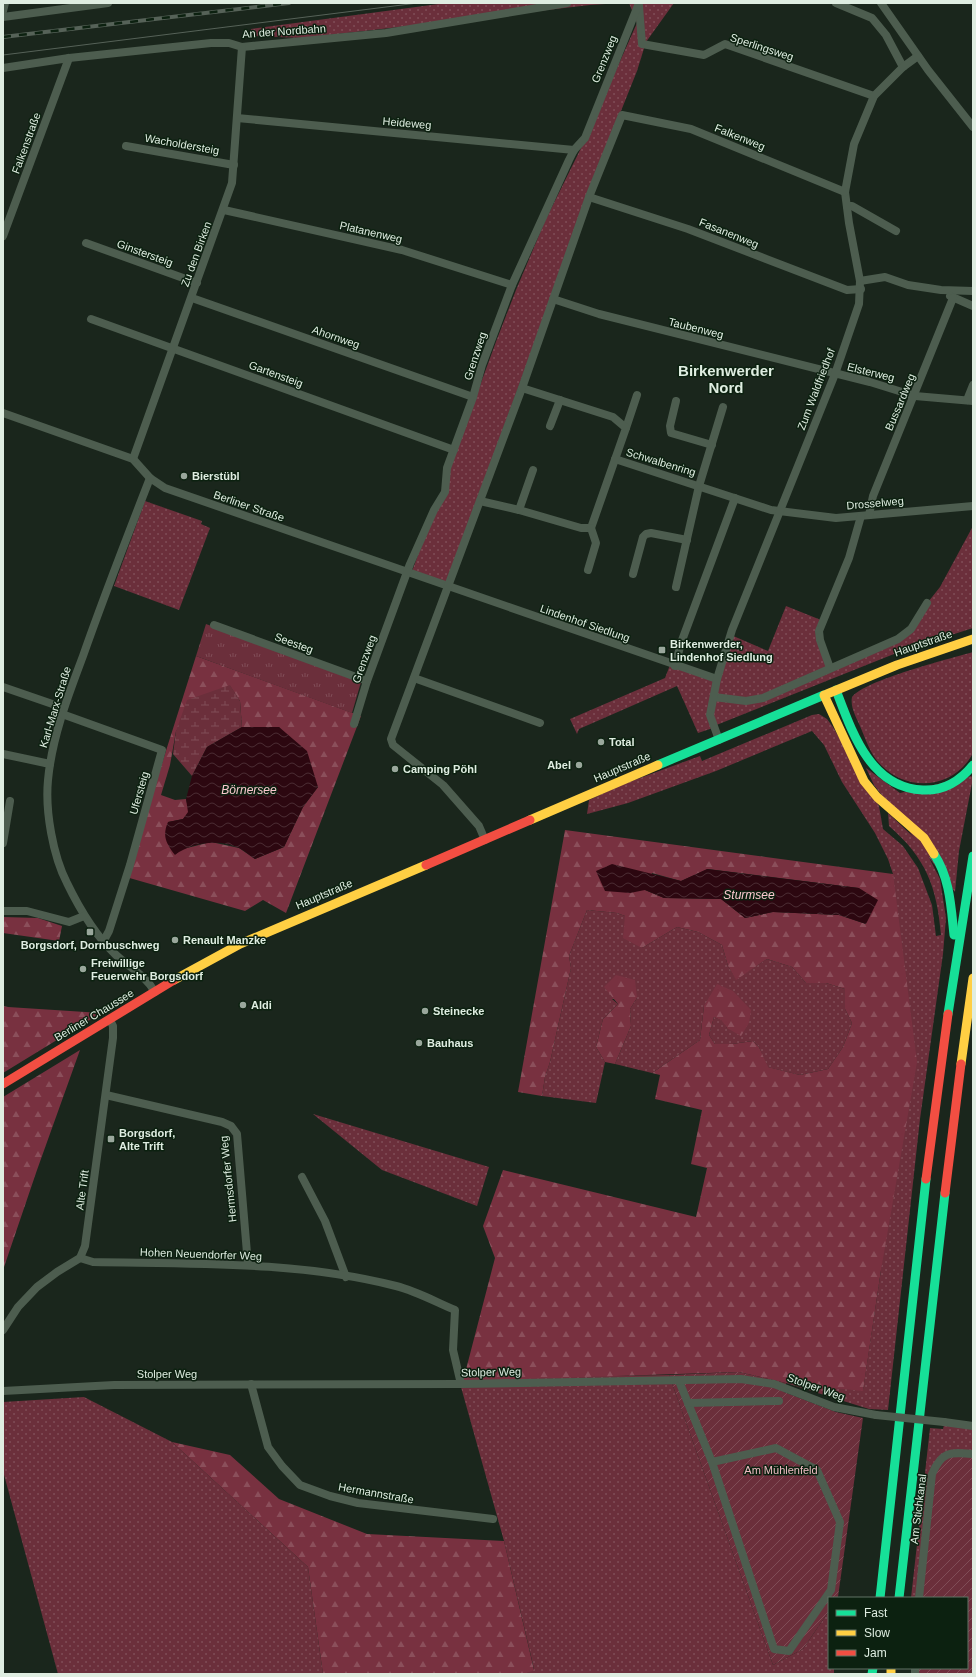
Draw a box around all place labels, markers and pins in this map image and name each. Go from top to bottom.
place label: Bierstübl [192,470,240,482]
marker: Bierstübl [179,471,189,481]
place label: Birkenwerder, Lindenhof Siedlung [670,638,773,663]
marker: Birkenwerder, Lindenhof Siedlung [657,645,667,655]
place label: Total [609,736,634,748]
marker: Total [596,737,606,747]
place label: Abel [547,759,571,771]
marker: Abel [574,760,584,770]
place label: Camping Pöhl [403,763,477,775]
marker: Camping Pöhl [390,764,400,774]
marker: Borgsdorf, Dornbuschweg [85,927,95,937]
place label: Renault Manzke [183,934,266,946]
marker: Renault Manzke [170,935,180,945]
place label: Borgsdorf, Dornbuschweg [21,939,159,951]
place label: Freiwillige Feuerwehr Borgsdorf [91,957,203,982]
marker: Freiwillige Feuerwehr Borgsdorf [78,964,88,974]
place label: Aldi [251,999,272,1011]
marker: Aldi [238,1000,248,1010]
place label: Steinecke [433,1005,484,1017]
marker: Steinecke [420,1006,430,1016]
place label: Bauhaus [427,1037,473,1049]
marker: Bauhaus [414,1038,424,1048]
place label: Borgsdorf, Alte Trift [119,1127,175,1152]
marker: Borgsdorf, Alte Trift [106,1134,116,1144]

